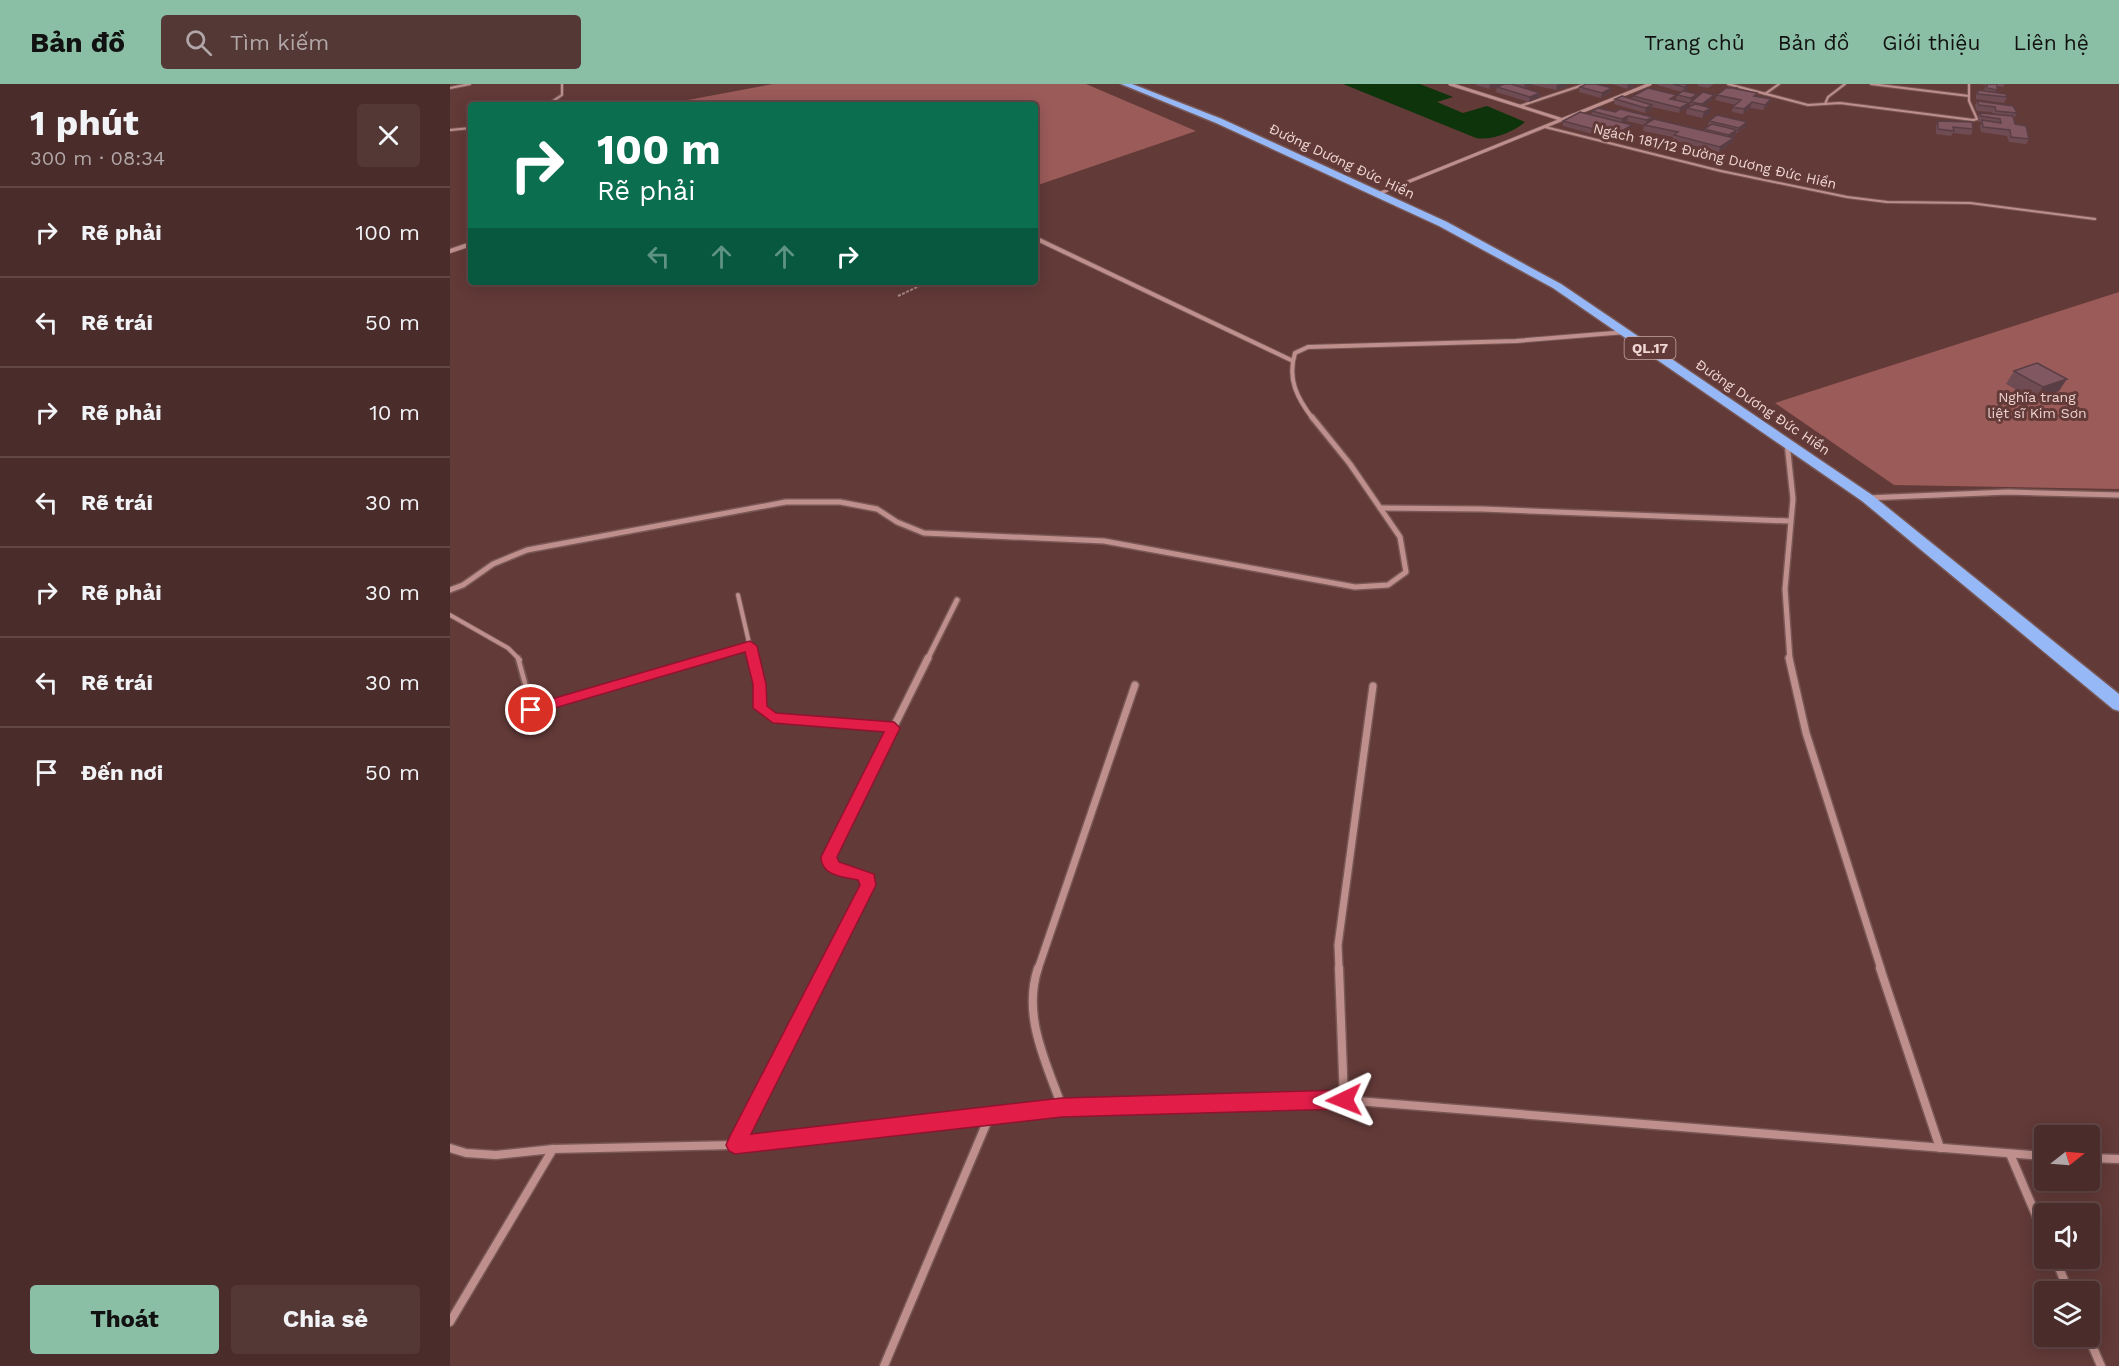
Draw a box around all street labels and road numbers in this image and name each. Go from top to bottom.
street label: Đường Dương Đức Hiền [1267,120,1417,202]
street label: Ngách 181/12 Đường Dương Đức Hiền [1592,120,1838,192]
road number: QL.17 [1624,337,1676,359]
street label: Đường Dương Đức Hiền [1693,356,1833,458]

